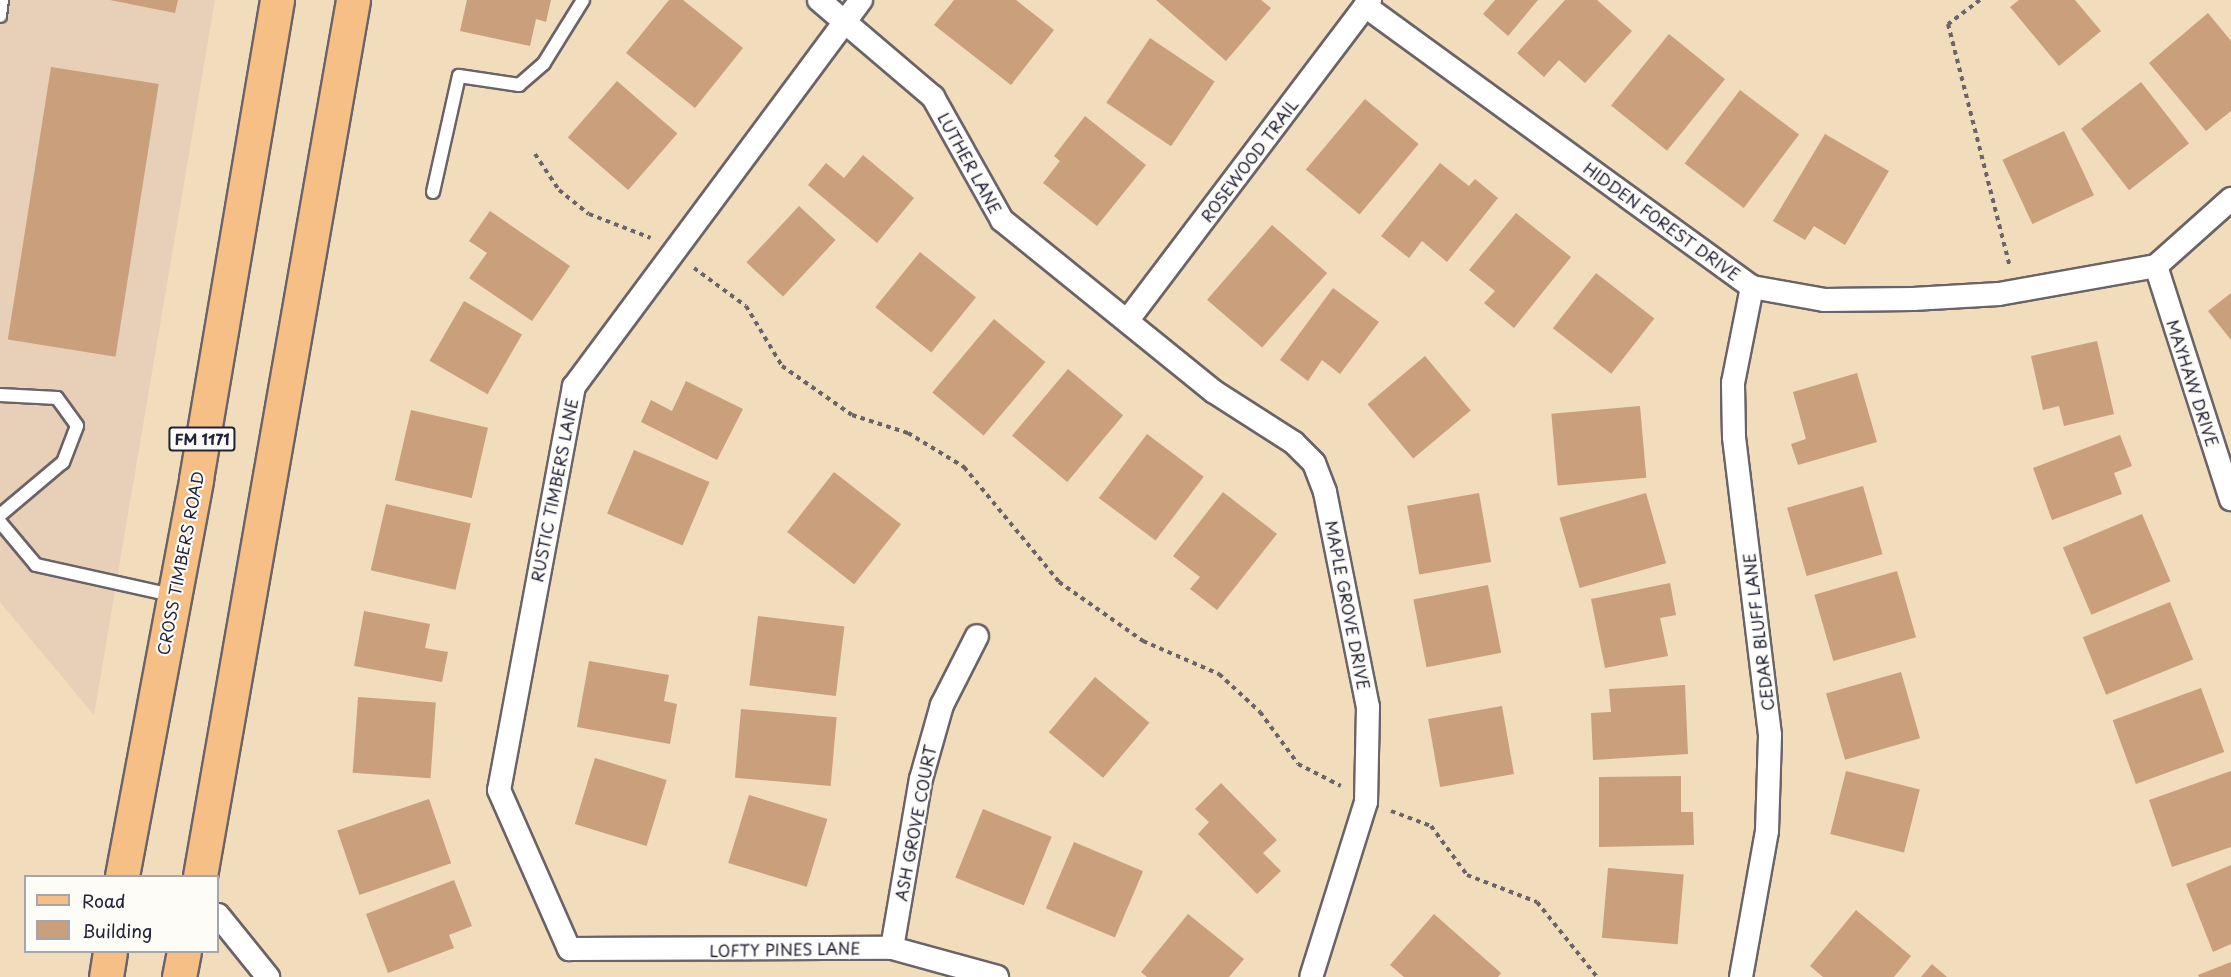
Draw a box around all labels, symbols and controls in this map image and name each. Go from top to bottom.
street label: ROSEWOOD TRAIL [1196,94,1302,226]
street label: LUTHER LANE [934,109,1006,217]
street label: HIDDEN FOREST DRIVE [1580,158,1744,284]
street label: MAYHAW DRIVE [2164,317,2222,449]
street label: RUSTIC TIMBERS LANE [527,396,581,584]
road number: FM 1171 [168,427,236,451]
street label: CROSS TIMBERS ROAD [153,469,207,657]
street label: MAPLE GROVE DRIVE [1322,518,1374,692]
street label: CEDAR BLUFF LANE [1739,551,1777,713]
street label: ASH GROVE COURT [890,742,940,904]
legend [24,875,219,953]
text: Road [82,887,126,914]
text: Building [82,917,152,944]
street label: LOFTY PINES LANE [709,938,861,960]

